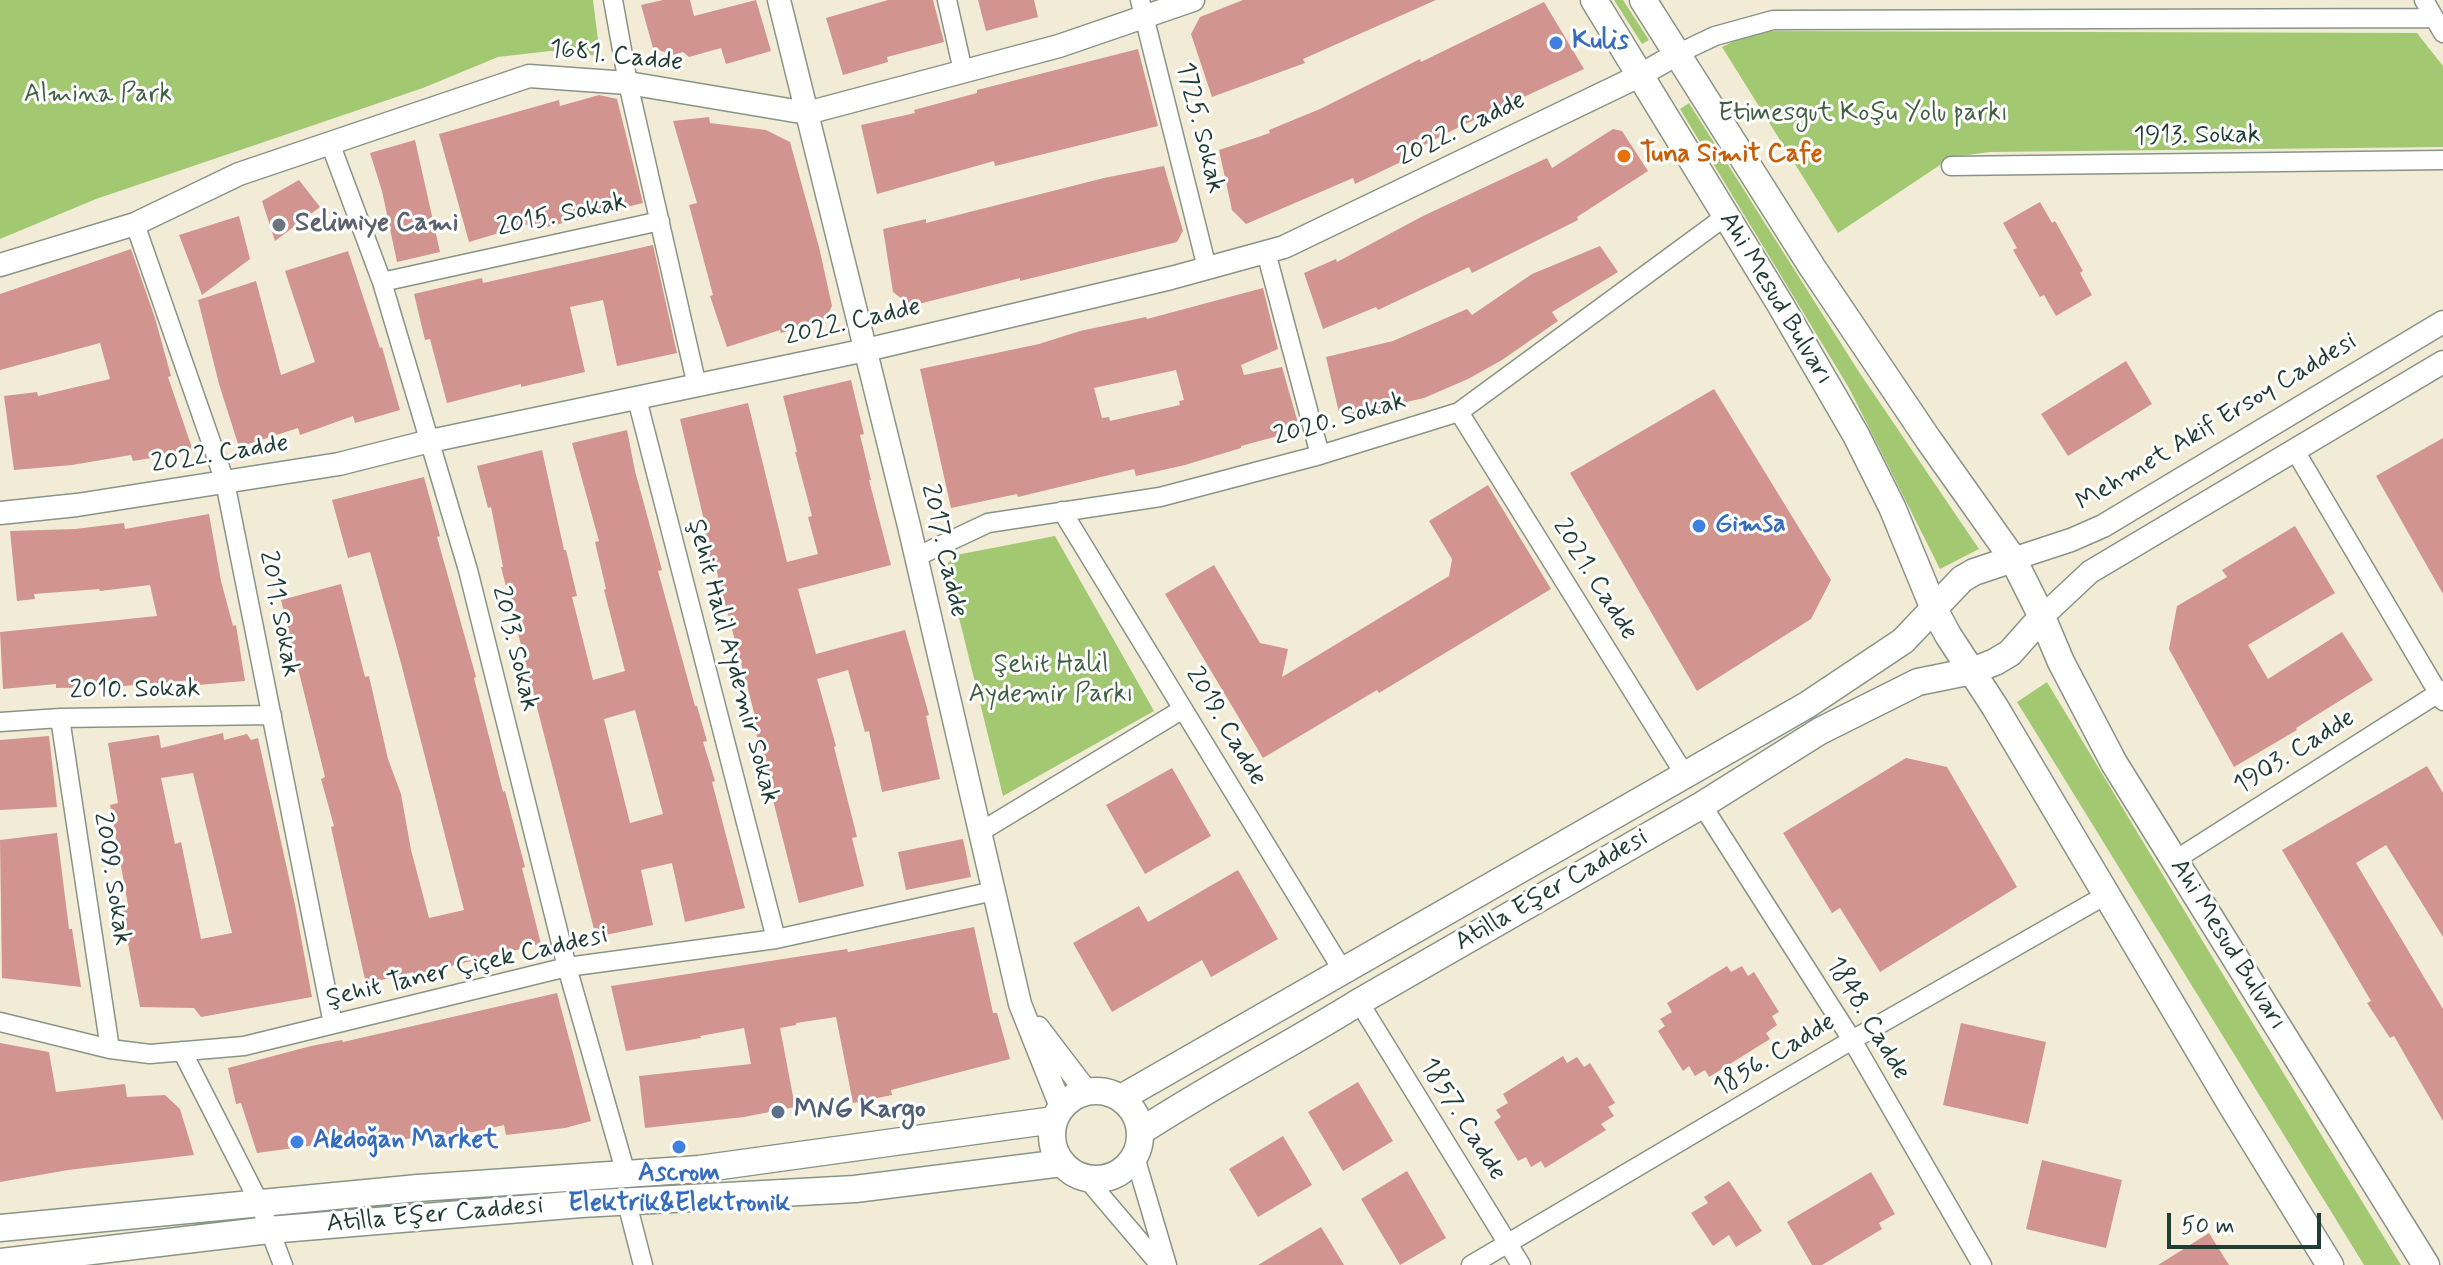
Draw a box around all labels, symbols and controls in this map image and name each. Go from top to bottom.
place label: Kulis [1572,27,1629,59]
street label: 1681. Cadde [548,34,684,80]
marker: Kulis [1547,34,1565,52]
street label: 1725. Sokak [1168,59,1230,197]
park label: Almina Park [24,80,172,112]
street label: 2022. Cadde [1393,86,1531,174]
park label: Etimesgut Koşu Yolu parkı [1718,99,2008,131]
street label: 1913. Sokak [2133,120,2261,154]
place label: Tuna Simit Cafe [1640,140,1823,172]
marker: Tuna Simit Cafe [1615,147,1633,165]
street label: 2015. Sokak [494,187,630,245]
street label: Ahi Mesud Bulvarı [1711,207,1839,391]
place label: Selimiye Cami [295,209,459,241]
marker: Selimiye Cami [270,216,288,234]
street label: 2022. Cadde [782,292,924,354]
street label: Mehmet Akif Ersoy Caddesi [2071,327,2363,519]
street label: 2020. Sokak [1270,386,1410,454]
street label: 2022. Cadde [149,429,291,481]
street label: 2017. Cadde [912,481,974,621]
place label: Gimsa [1715,510,1786,542]
street label: 2021. Cadde [1544,513,1644,647]
street label: Şehit Halil Aydemir Sokak [679,516,785,808]
marker: Gimsa [1690,517,1708,535]
street label: 2011. Sokak [251,548,305,680]
street label: 2013. Sokak [483,583,545,715]
park label: Şehit Halil Aydemir Parkı [968,650,1134,712]
street label: 2019. Cadde [1177,662,1273,792]
street label: 2010. Sokak [70,674,200,708]
street label: 1903. Cadde [2229,703,2361,803]
street label: 2009. Sokak [85,810,137,948]
street label: Atilla Eşer Caddesi [1450,823,1654,959]
street label: Ahi Mesud Bulvarı [2162,854,2292,1036]
street label: Şehit Taner Çiçek Caddesi [323,920,611,1016]
street label: 1848. Cadde [1818,952,1916,1086]
street label: 1856. Cadde [1709,1008,1841,1104]
street label: 1857. Cadde [1412,1053,1512,1187]
place label: MNG Kargo [794,1096,926,1128]
marker: MNG Kargo [769,1103,787,1121]
place label: Akdoğan Market [313,1126,498,1158]
marker: Akdoğan Market [288,1133,306,1151]
marker: Ascrom Elektrik&Elektronik [670,1138,688,1156]
place label: Ascrom Elektrik&Elektronik [568,1159,790,1220]
street label: Atilla Eşer Caddesi [325,1191,545,1241]
scale bar [2171,1197,2325,1247]
text: 50 m [2181,1211,2235,1242]

